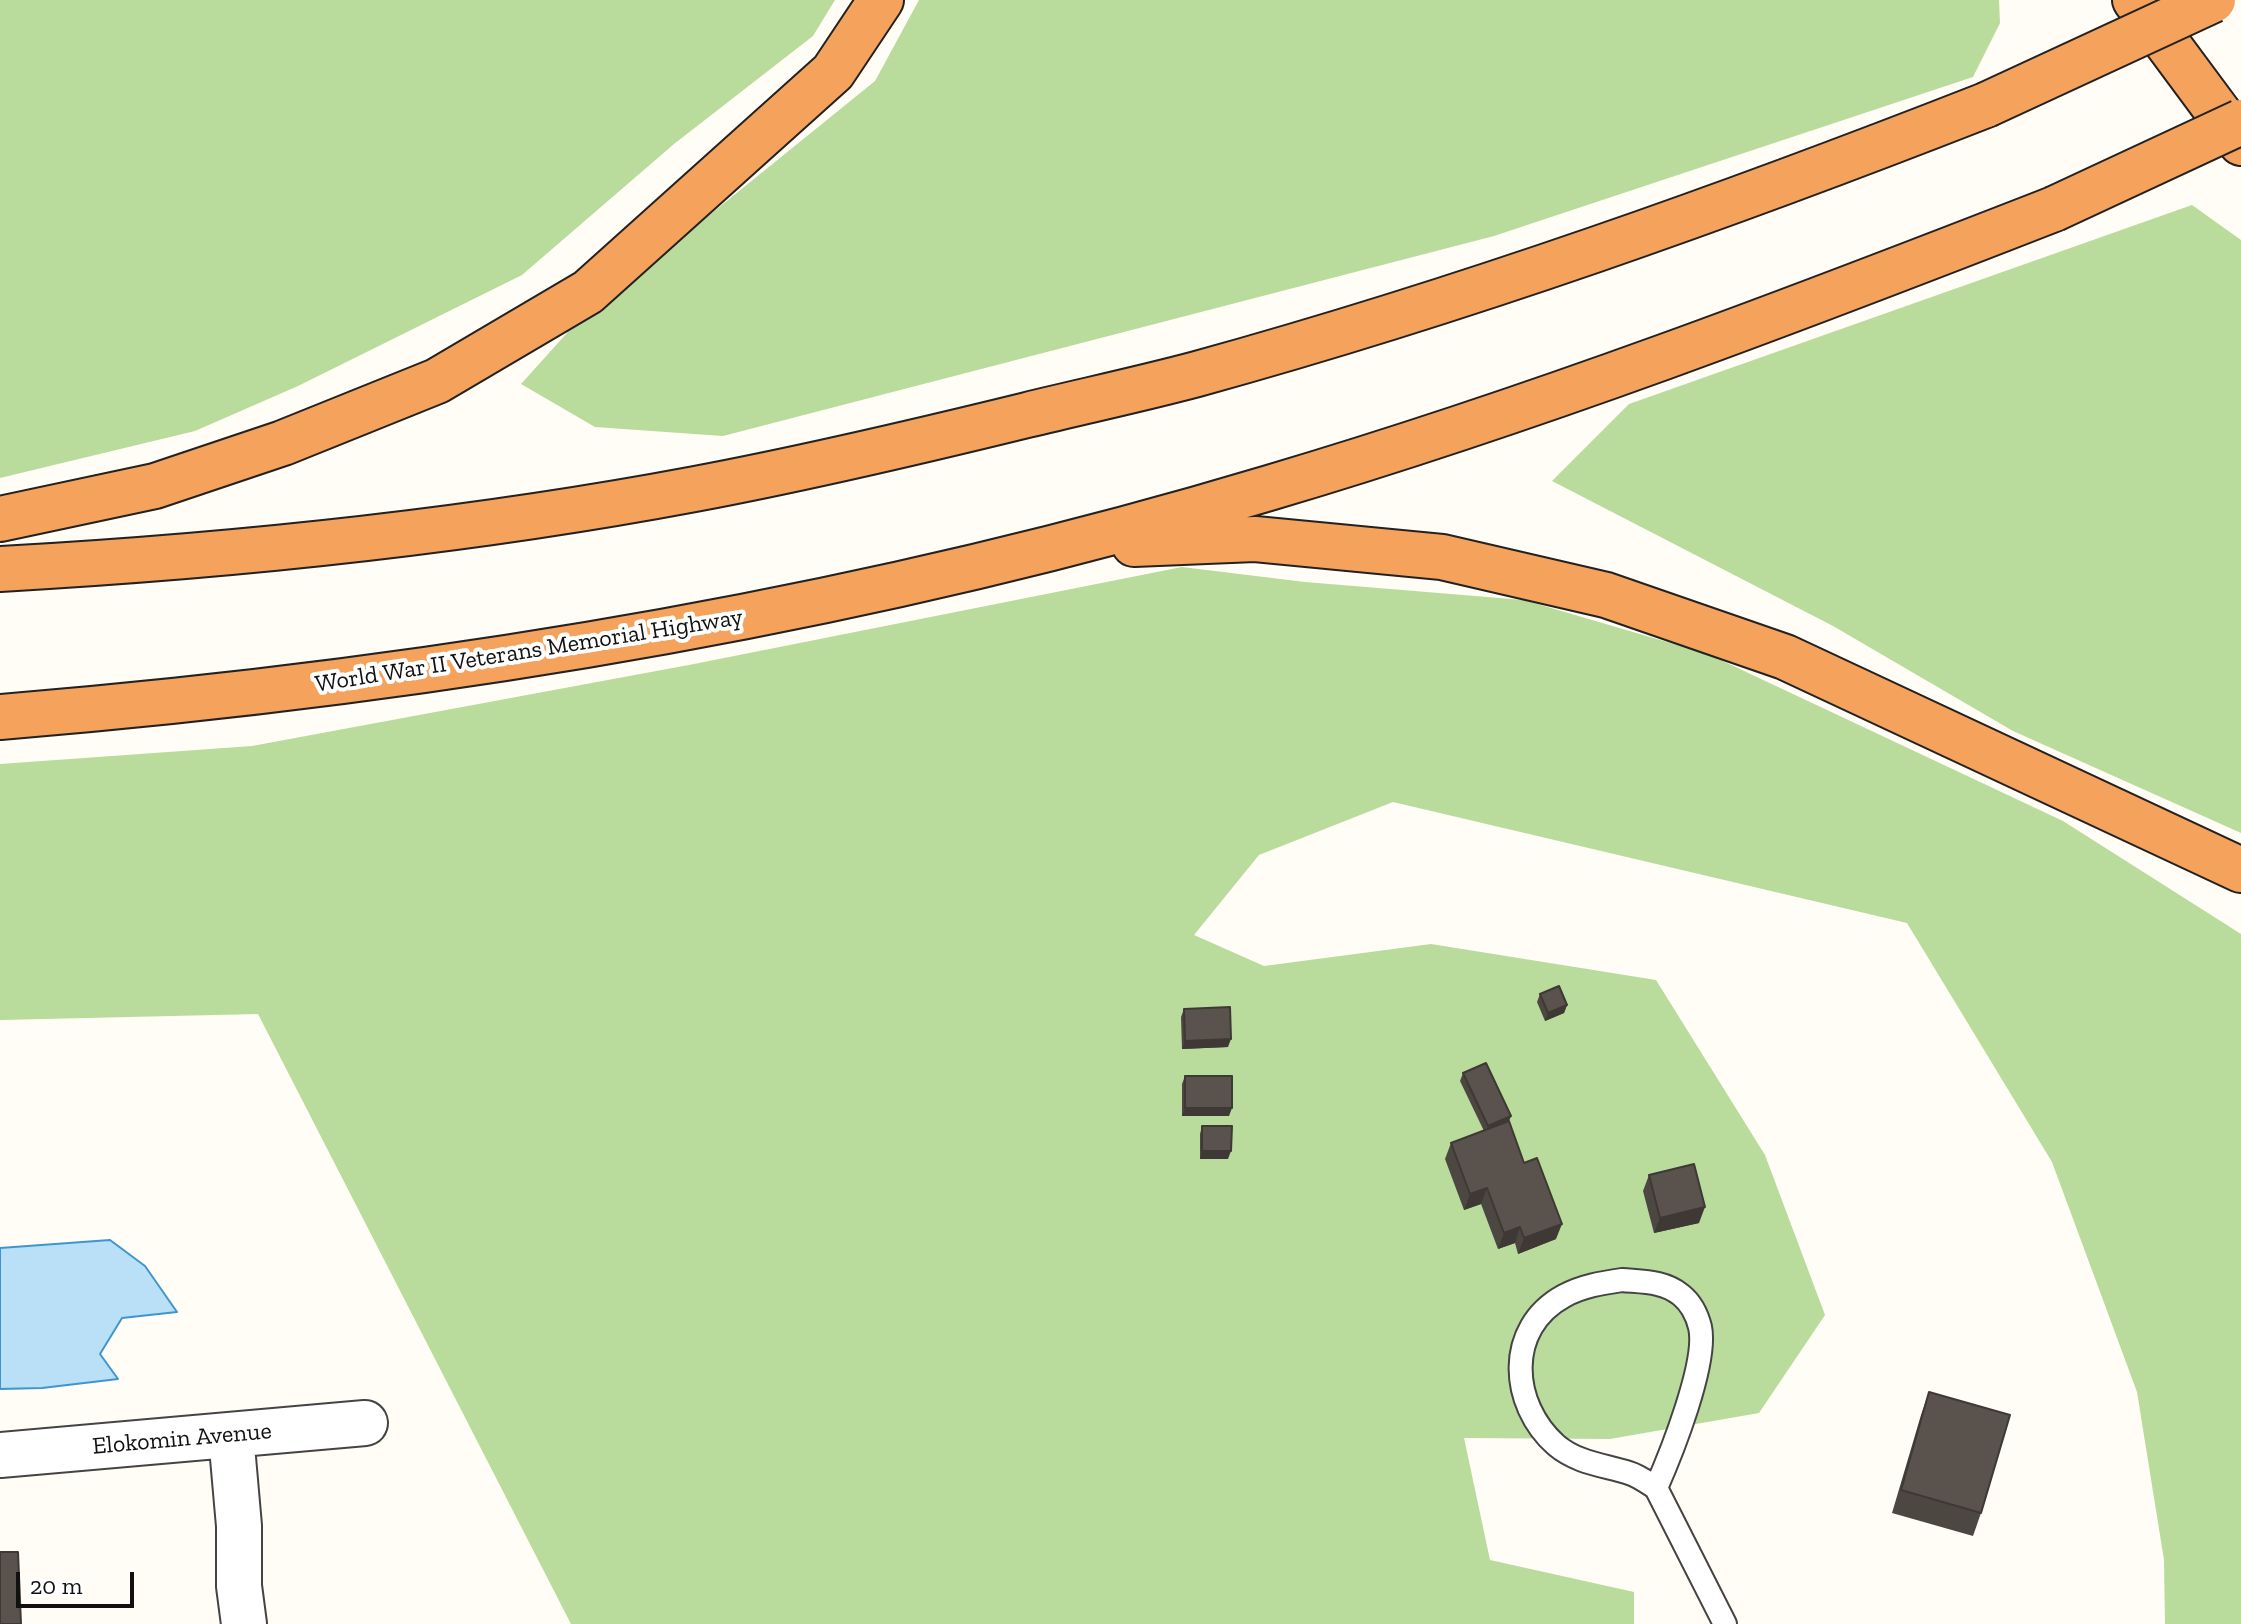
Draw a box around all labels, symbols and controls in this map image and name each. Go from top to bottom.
street label: World War II Veterans Memorial Highway [313,603,745,699]
street label: Elokomin Avenue [91,1417,273,1461]
scale bar [20,1556,138,1606]
text: 20 m [30,1571,82,1600]

